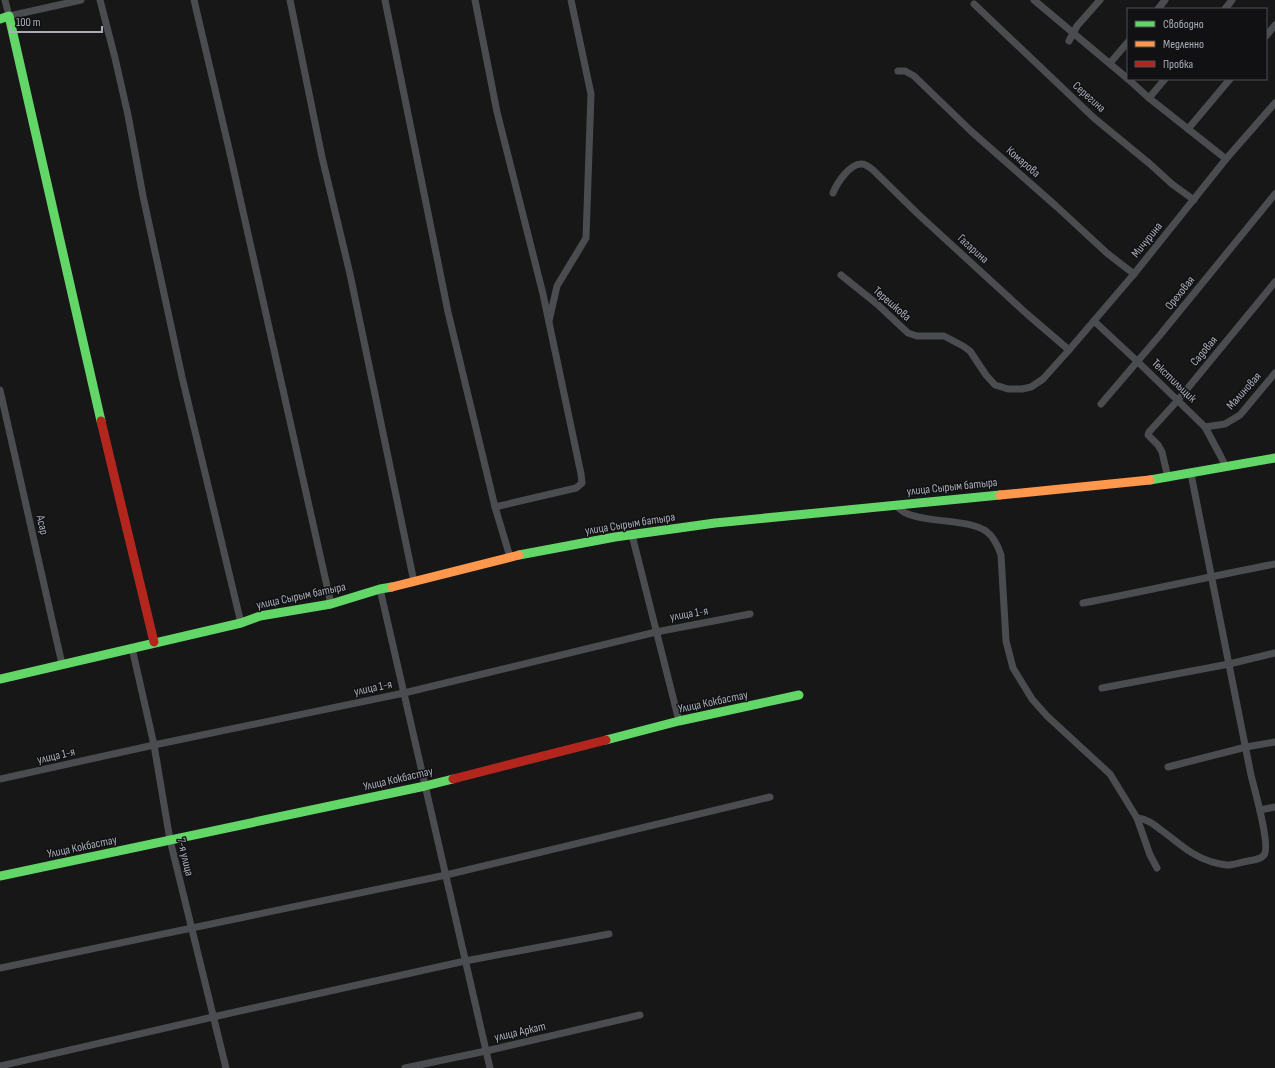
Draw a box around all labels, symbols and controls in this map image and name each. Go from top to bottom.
scale bar [10,8,102,34]
legend [1127,8,1267,80]
text: 100 m [16,15,41,30]
text: Свободно [1163,17,1204,32]
text: Медленно [1163,37,1204,52]
text: Пробка [1163,57,1194,72]
street label: Серегина [1069,78,1109,116]
street label: Комарова [1003,143,1043,181]
street label: Мичурина [1128,219,1166,261]
street label: Гагарина [954,231,992,267]
street label: Ореховая [1162,273,1198,313]
street label: Терешкова [870,283,914,325]
street label: Садовая [1187,333,1221,369]
street label: Текстильщик [1148,356,1200,406]
street label: Малиновая [1223,369,1265,413]
street label: улица Сырым батыра [906,475,998,499]
street label: улица Сырым батыра [584,509,677,539]
street label: Асар [32,513,52,536]
street label: улица Сырым батыра [255,579,348,613]
street label: улица 1-я [669,603,710,625]
street label: улица 1-я [353,677,394,699]
street label: Улица Кокбастау [677,687,750,717]
street label: улица 1-я [35,744,77,768]
street label: Улица Кокбастау [362,764,435,794]
street label: Улица Кокбастау [46,832,119,862]
street label: 7-я улица [173,836,197,878]
street label: улица Аркат [493,1019,548,1045]

